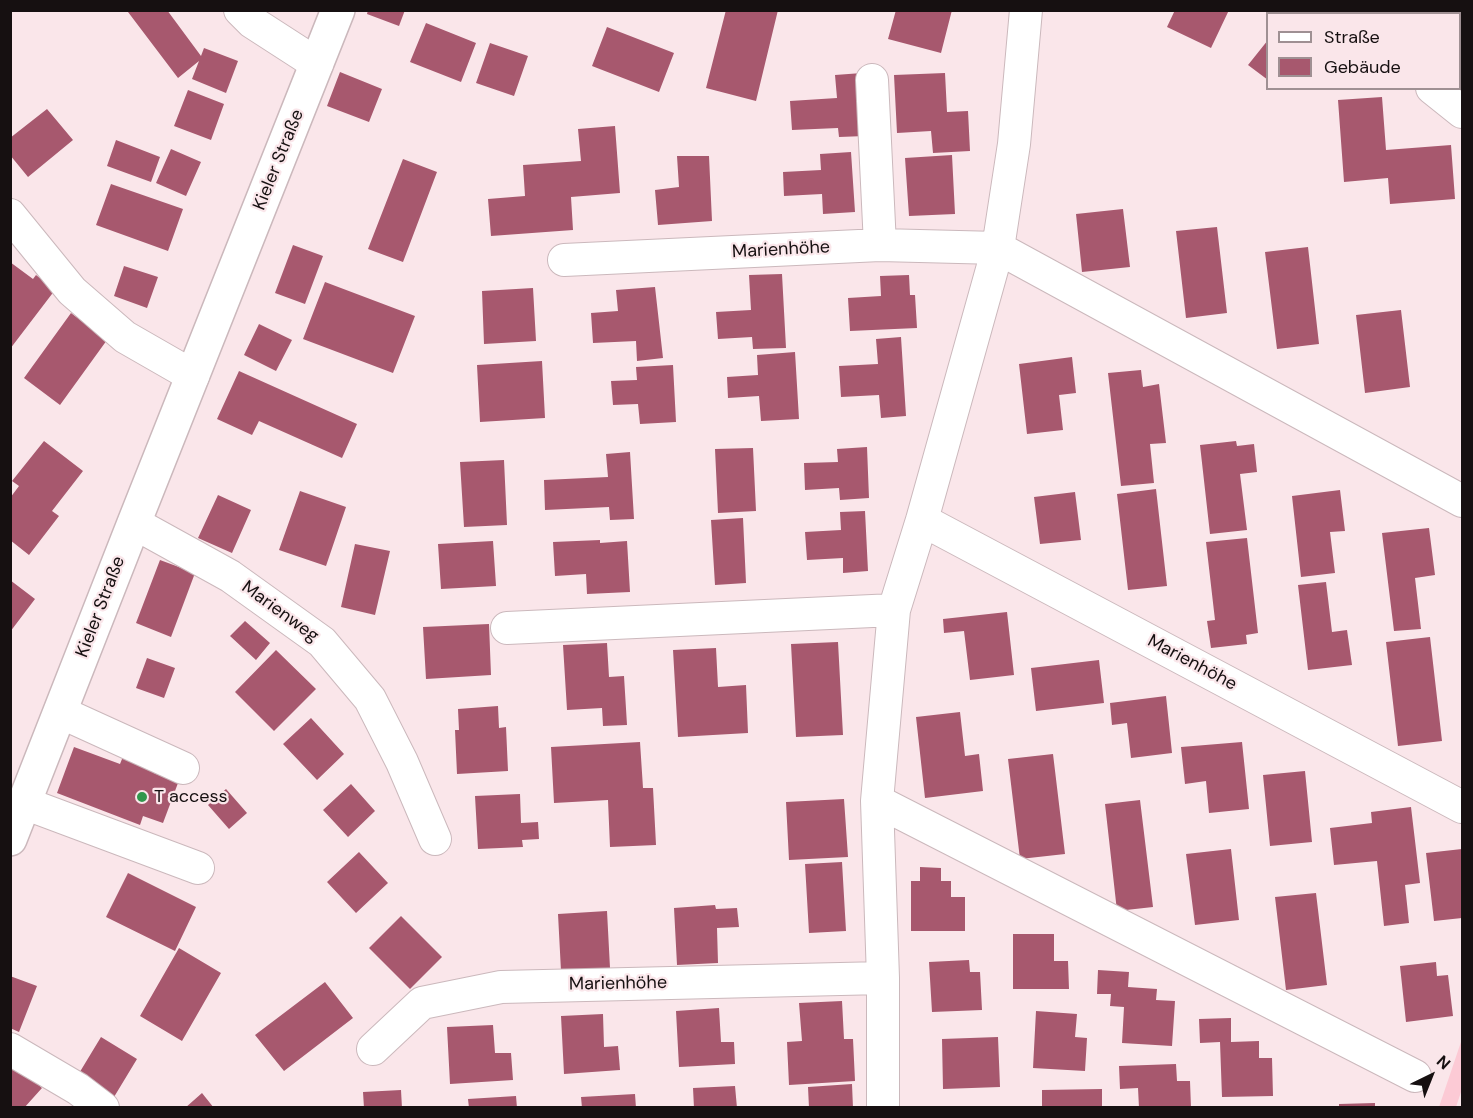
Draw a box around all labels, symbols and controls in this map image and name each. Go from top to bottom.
legend [1266,12,1461,90]
text: Straße [1324,25,1380,49]
text: Gebäude [1324,55,1401,79]
street label: Kieler Straße [249,107,309,213]
street label: Marienhöhe [731,237,831,263]
street label: Kieler Straße [72,553,130,661]
street label: Marienweg [237,577,323,647]
street label: Marienhöhe [1144,630,1240,696]
place label: T access [154,786,228,808]
marker: T access [135,790,149,804]
street label: Marienhöhe [569,972,667,996]
north arrow [1401,1046,1461,1106]
text: N [1432,1051,1455,1074]

